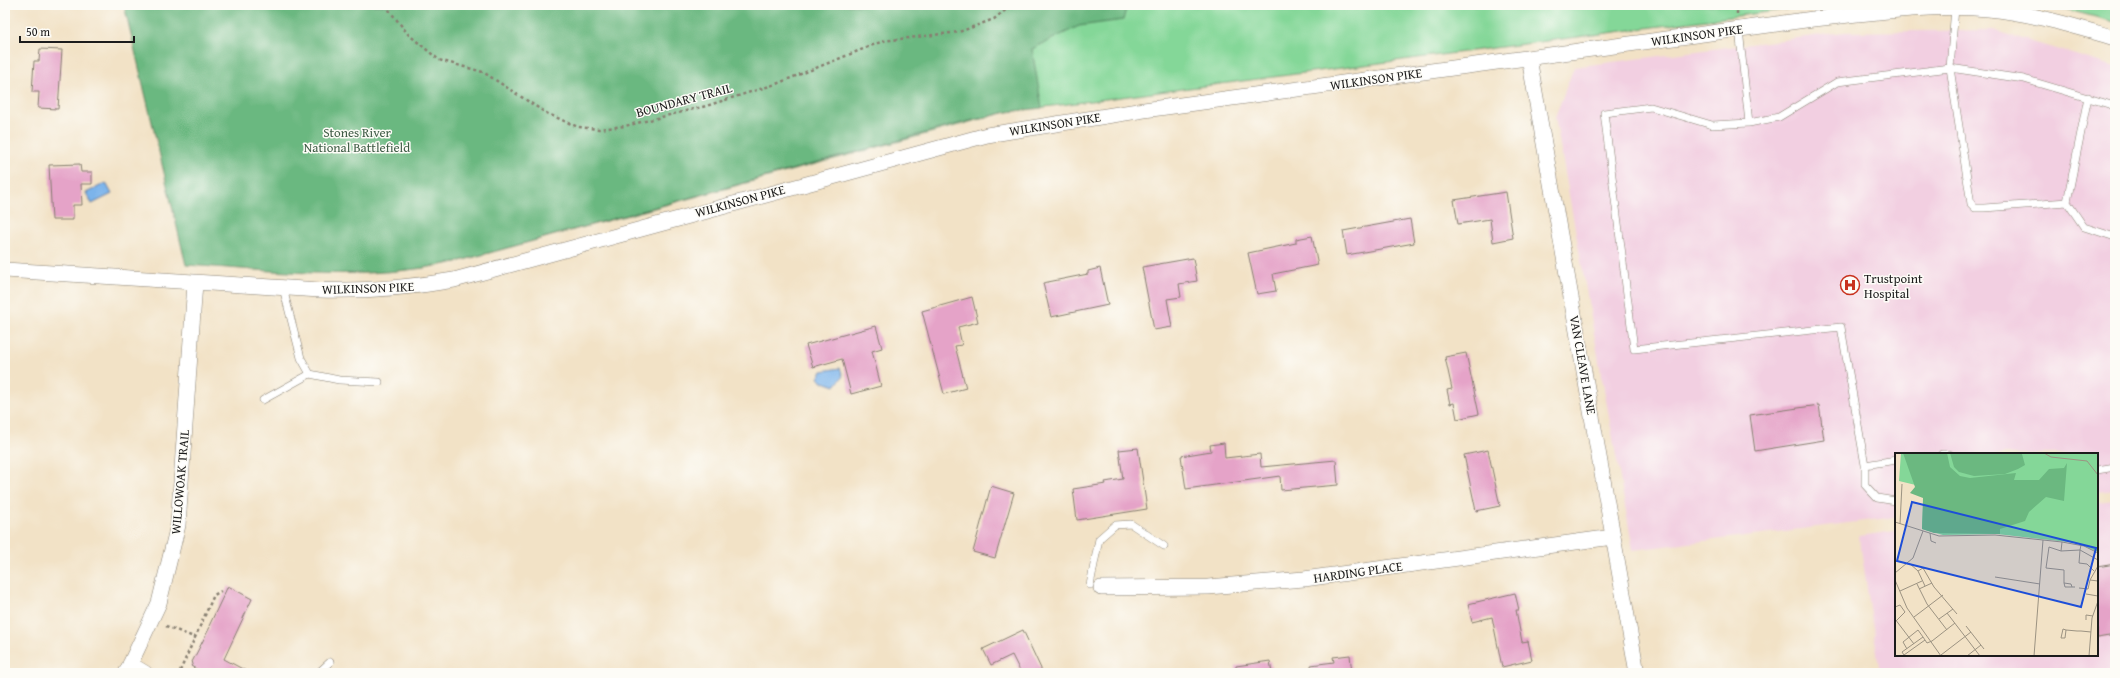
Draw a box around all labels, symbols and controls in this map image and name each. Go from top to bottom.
scale bar [20,18,134,44]
street label: WILKINSON PIKE [1650,19,1745,51]
text: 50 m [26,23,50,40]
street label: WILKINSON PIKE [1329,63,1424,95]
street label: BOUNDARY TRAIL [634,78,735,122]
street label: WILKINSON PIKE [1008,107,1103,141]
park label: Stones River National Battlefield [304,123,410,157]
street label: WILKINSON PIKE [693,180,788,222]
place label: Trustpoint Hospital [1864,269,1923,303]
hospital icon: Trustpoint Hospital [1839,274,1861,296]
street label: WILKINSON PIKE [321,277,415,299]
street label: VAN CLEAVE LANE [1565,314,1601,417]
street label: WILLOWOAK TRAIL [166,428,194,535]
inset map [1895,453,2098,656]
street label: HARDING PLACE [1312,556,1404,588]

